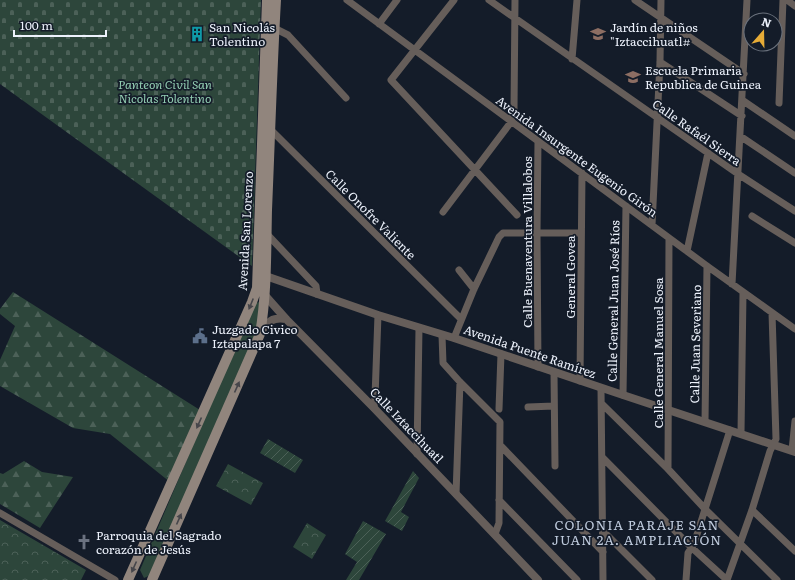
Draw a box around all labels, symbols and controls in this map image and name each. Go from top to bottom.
scale bar [14,12,106,38]
north arrow [743,12,783,52]
text: N [760,13,774,31]
text: 100 m [20,16,53,34]
place label: San Nicolás Tolentino [209,18,276,50]
place label: Jardín de niños "Iztaccihuatl# [610,18,698,50]
building icon: San Nicolás Tolentino [188,25,206,43]
school or university icon: Jardín de niños "Iztaccihuatl# [589,25,607,43]
place label: Escuela Primaria Republica de Guinea [645,61,762,93]
school or university icon: Escuela Primaria Republica de Guinea [624,68,642,86]
park label: Panteon Civil San Nicolas Tolentino [118,75,212,107]
street label: Avenida Insurgente Eugenio Girón [492,91,662,221]
street label: Calle Rafaél Sierra [649,95,746,170]
street label: Calle Buenaventura Villalobos [518,156,536,328]
street label: Calle Onofre Valiente [322,165,420,263]
street label: Avenida San Lorenzo [233,171,257,291]
street label: Calle General Juan José Ríos [603,219,623,382]
street label: General Govea [561,235,579,319]
street label: Calle General Manuel Sosa [649,277,667,428]
street label: Calle Juan Severiano [685,284,705,404]
one-way arrow [248,298,254,310]
place label: Juzgado Civico Iztapalapa 7 [212,320,297,352]
street label: Avenida Puente Ramírez [461,320,599,382]
public building icon: Juzgado Civico Iztapalapa 7 [191,327,209,345]
one-way arrow [234,380,240,392]
street label: Calle Iztaccihuatl [366,383,448,467]
one-way arrow [196,417,202,428]
one-way arrow [176,512,182,524]
district label: COLONIA PARAJE SAN JUAN 2A. AMPLIACIÓN [552,515,722,549]
place label: Parroquia del Sagrado corazón de Jesús [96,526,222,558]
church icon: Parroquia del Sagrado corazón de Jesús [75,533,93,551]
one-way arrow [131,561,137,572]

